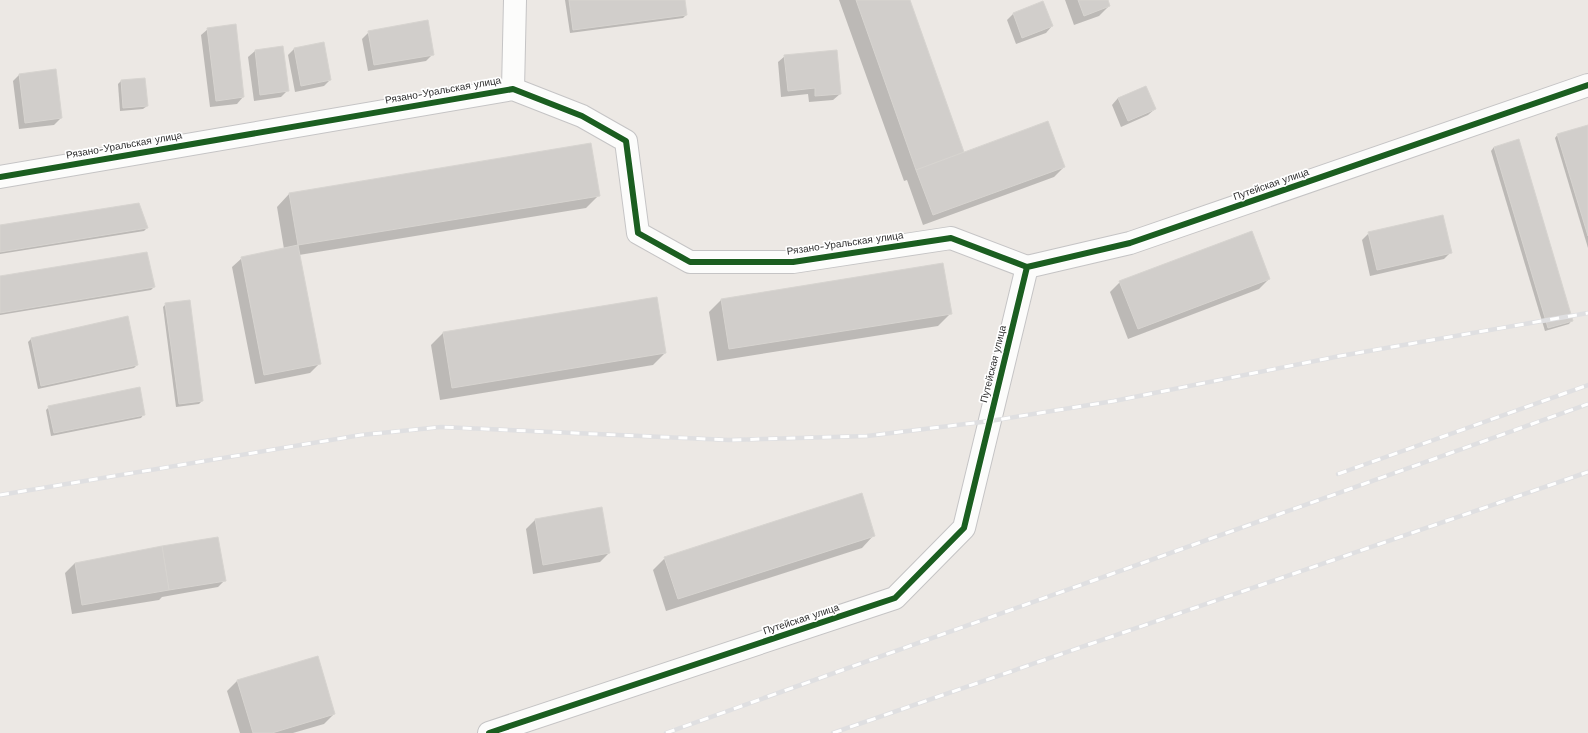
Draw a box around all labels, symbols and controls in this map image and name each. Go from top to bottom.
street label: Рязано-Уральская улица [384,74,502,106]
street label: Рязано-Уральская улица [65,129,183,161]
street label: Путейская улица [1232,166,1311,202]
street label: Рязано-Уральская улица [786,229,904,257]
street label: Путейская улица [978,324,1008,404]
street label: Путейская улица [762,601,841,636]

